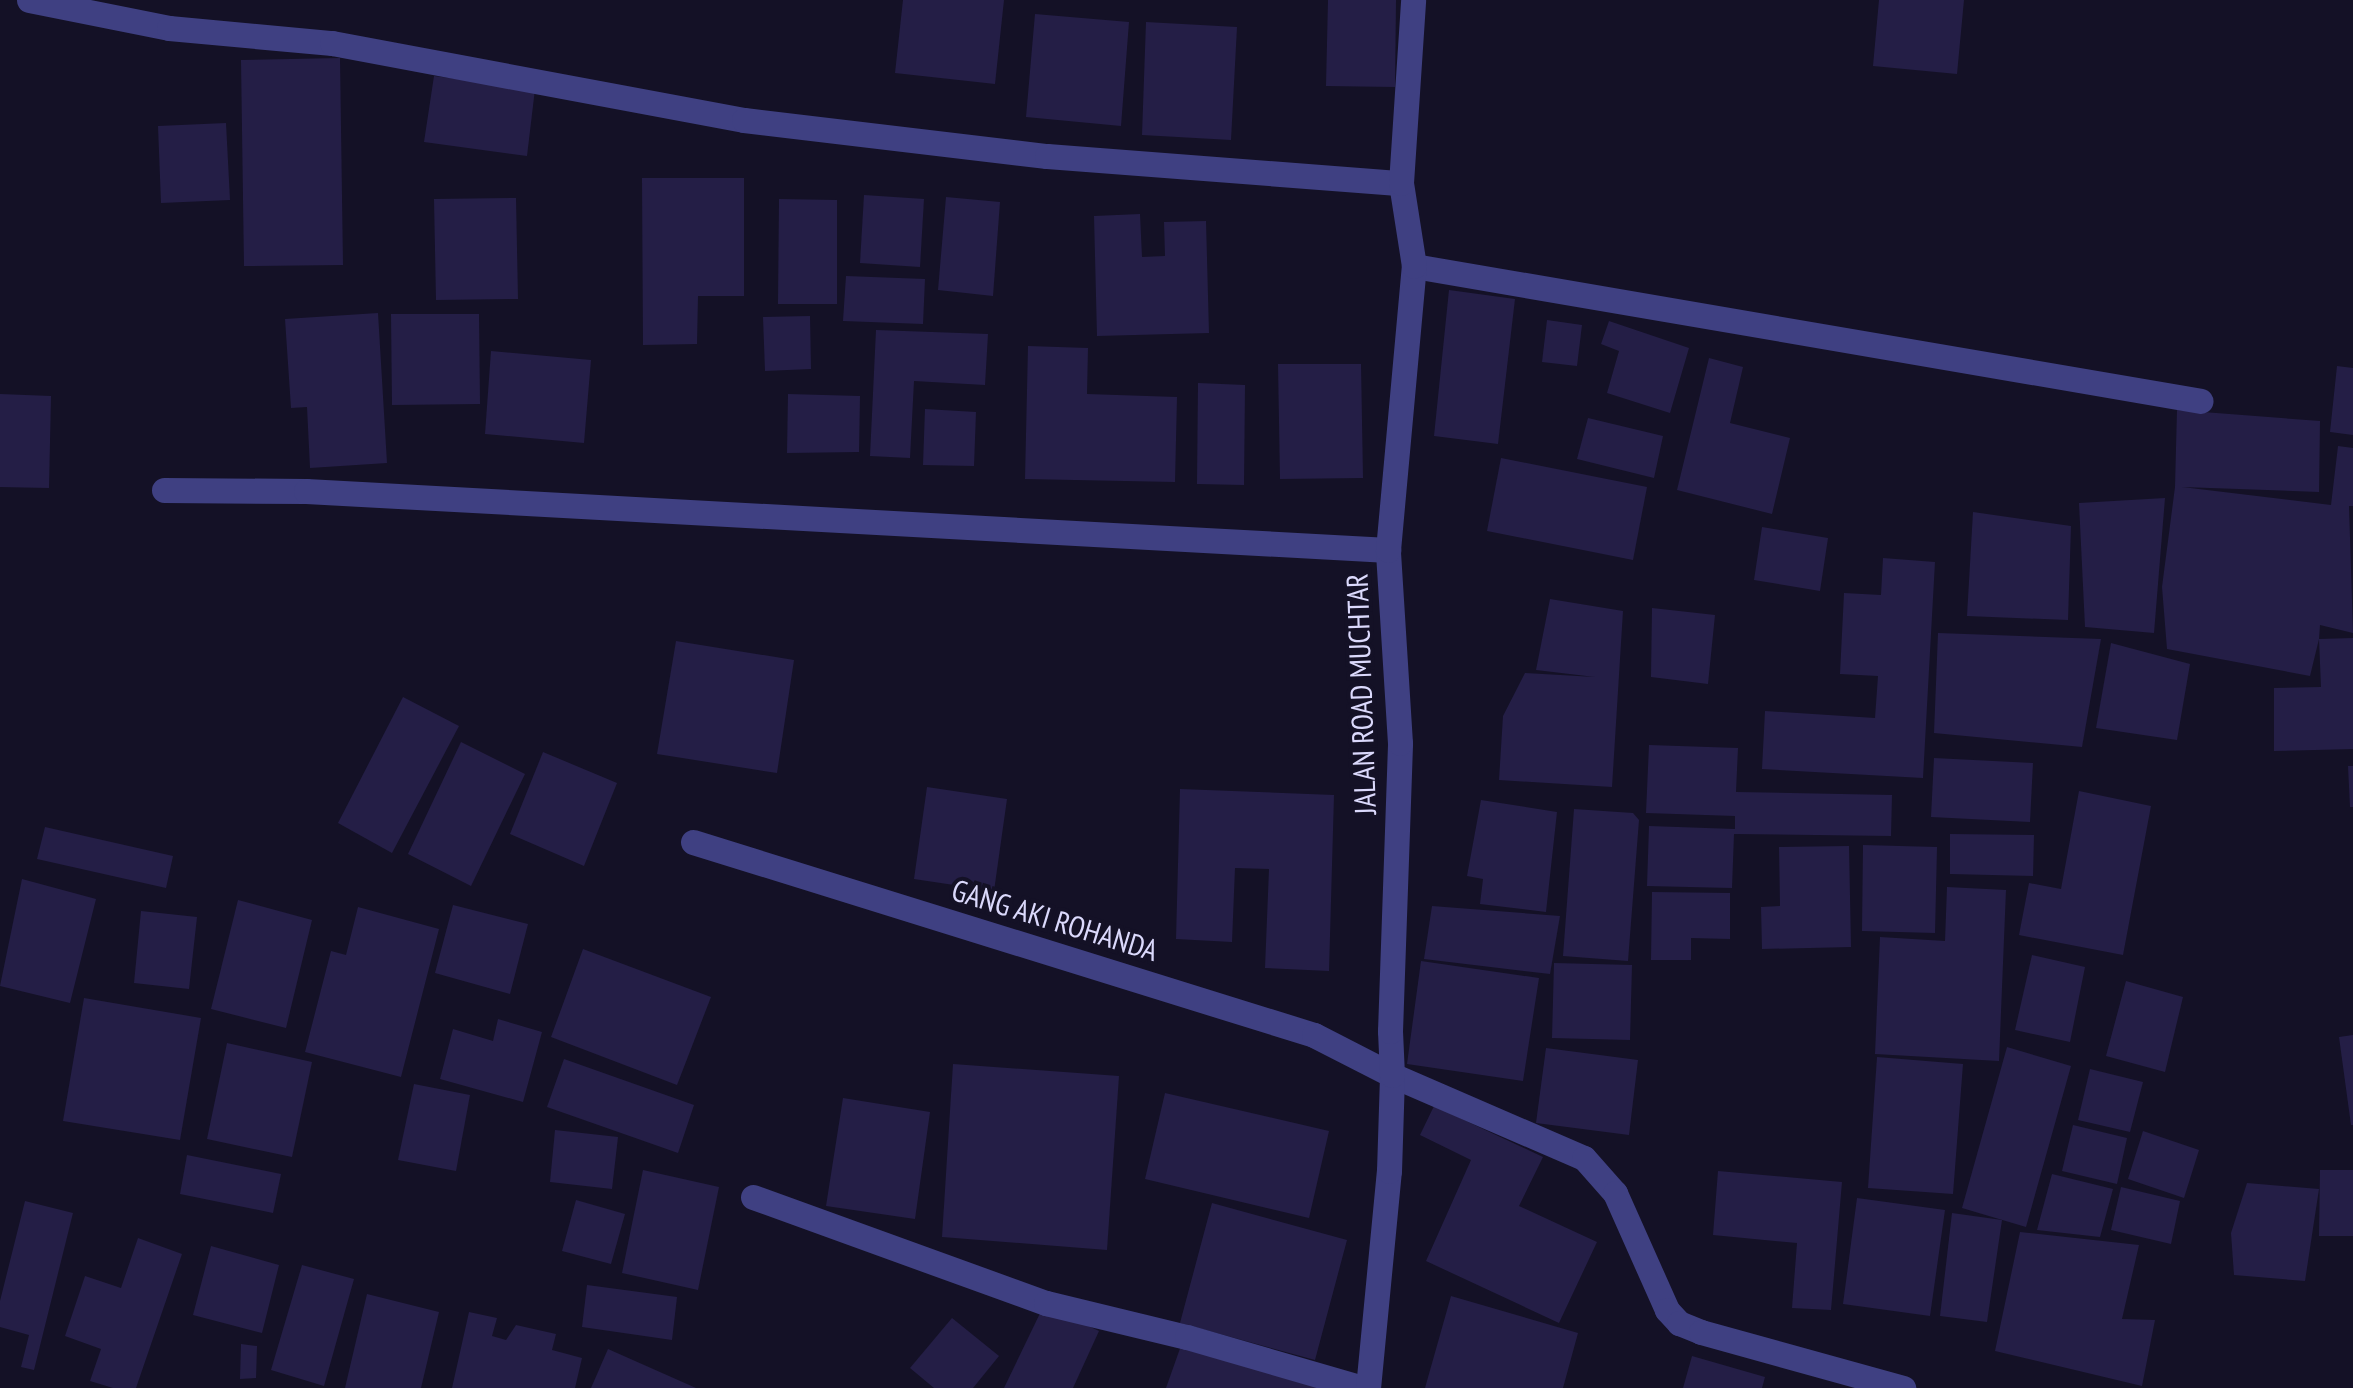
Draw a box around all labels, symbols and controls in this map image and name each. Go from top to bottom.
street label: JALAN ROAD MUCHTAR [1339,573,1383,815]
street label: GANG AKI ROHANDA [947,871,1163,969]

